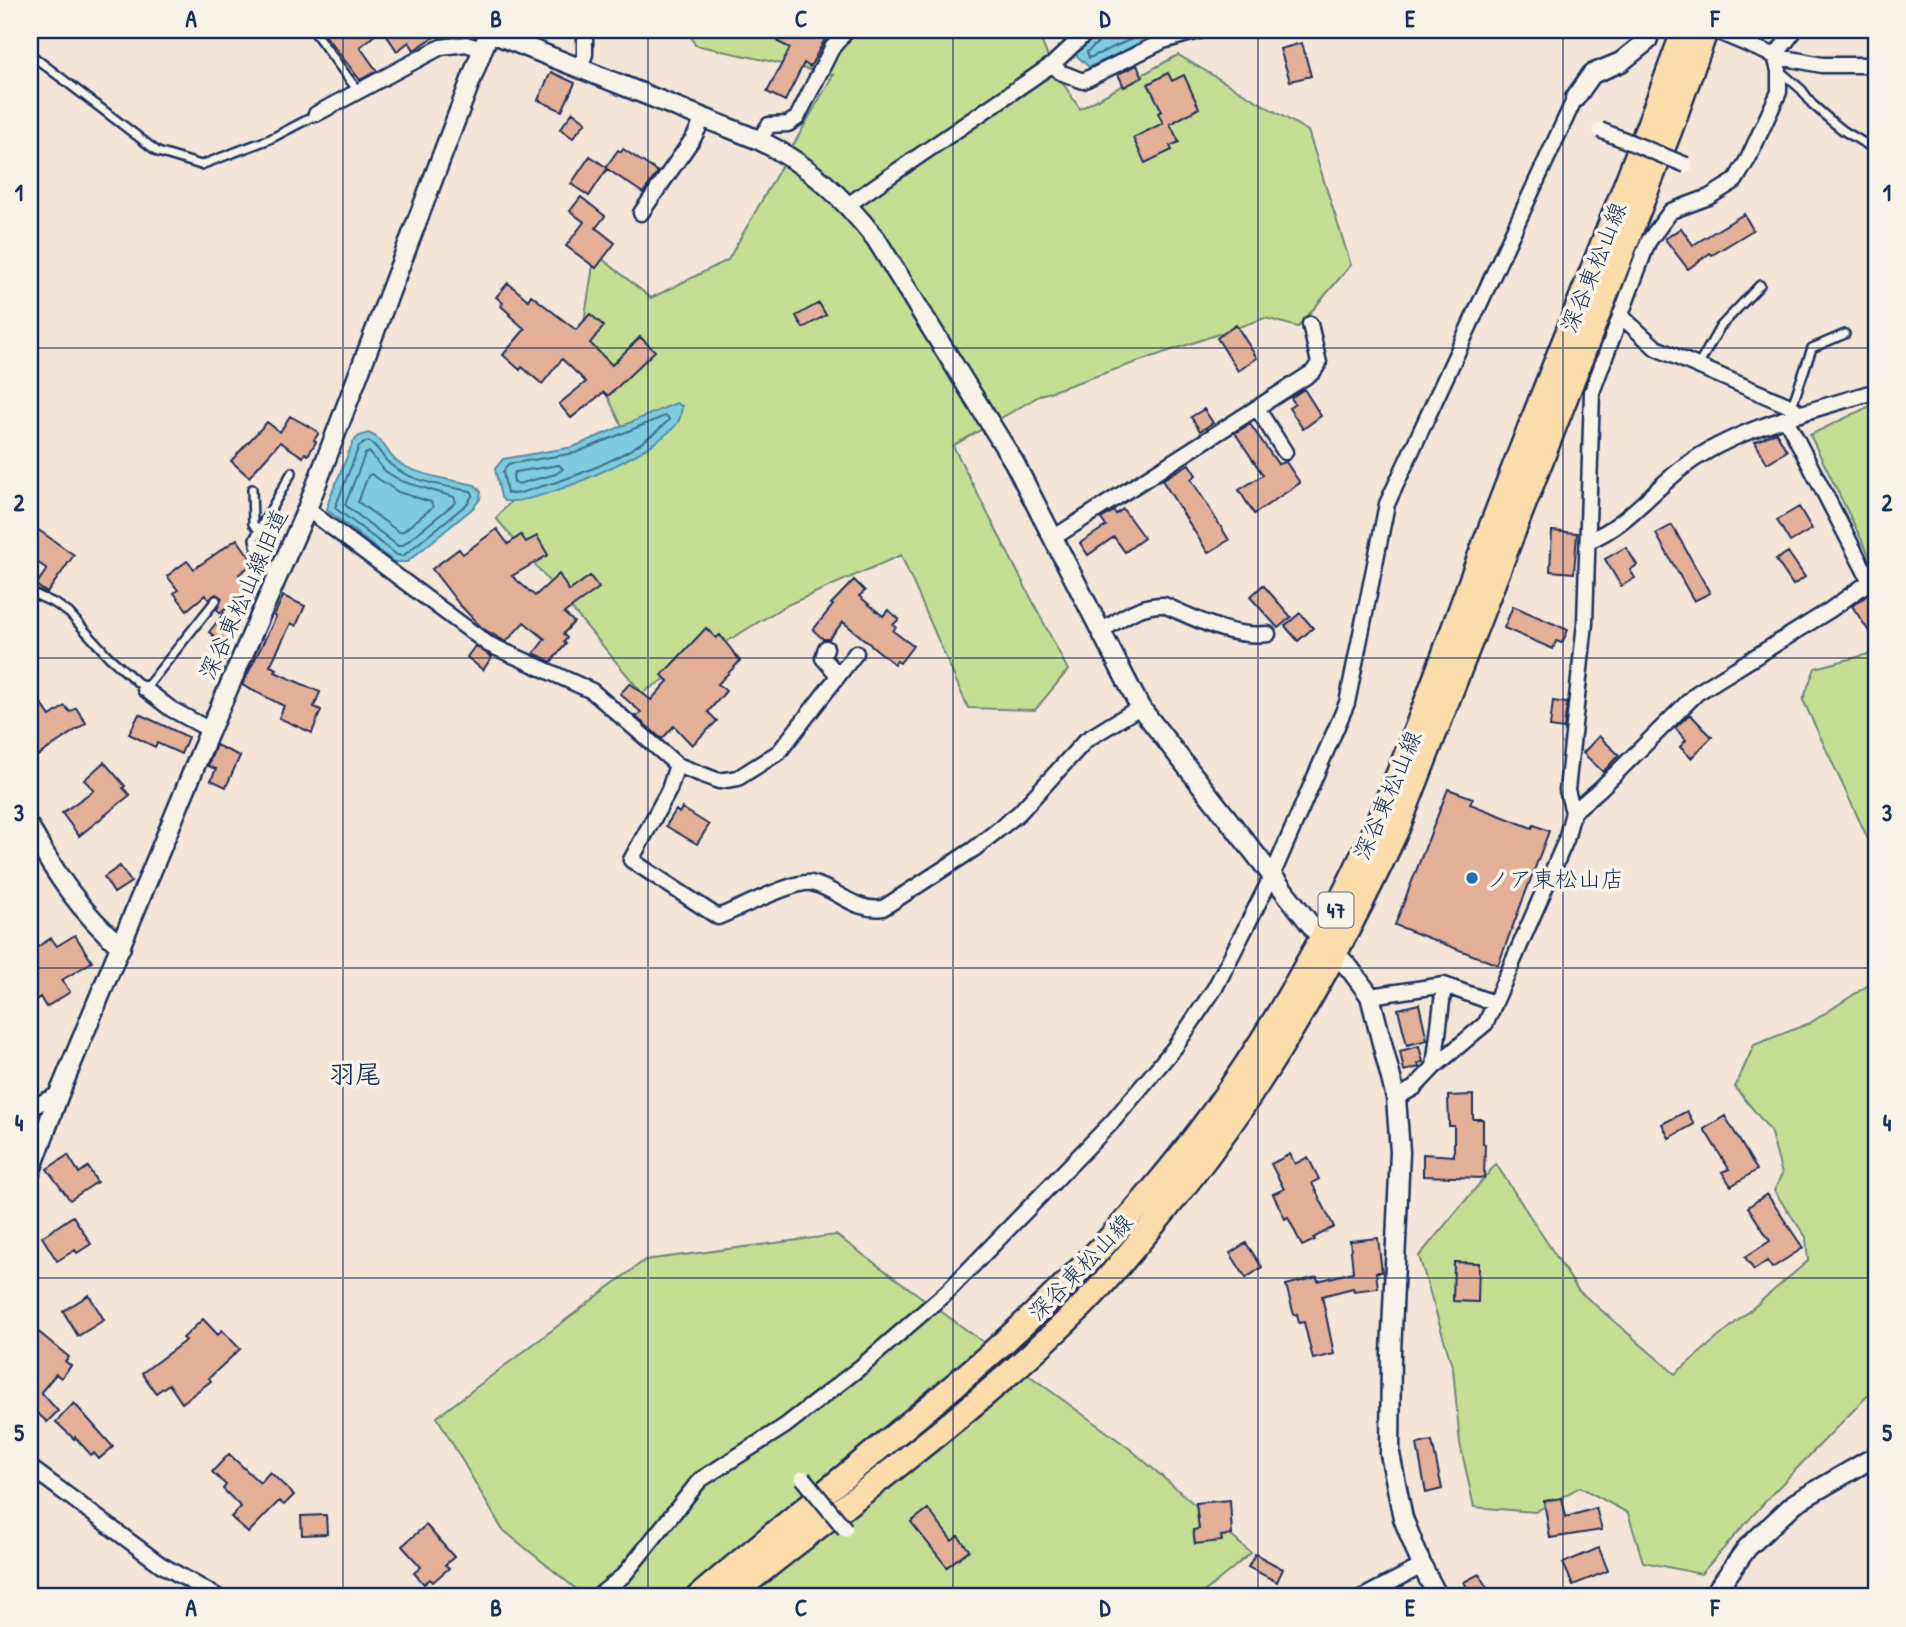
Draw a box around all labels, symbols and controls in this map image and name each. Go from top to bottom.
text: A [185,3,197,34]
text: B [490,3,502,34]
text: C [795,3,807,34]
text: D [1100,3,1112,34]
text: E [1405,3,1416,34]
text: F [1710,3,1721,34]
text: 1 [15,177,23,208]
text: 1 [1883,177,1891,208]
street label: 深谷東松山線 [1553,197,1633,337]
text: 2 [14,487,25,518]
text: 2 [1882,487,1893,518]
street label: 深谷東松山線旧道 [191,504,295,684]
street label: 深谷東松山線 [1346,725,1428,865]
text: 3 [14,797,24,828]
text: 3 [1882,797,1892,828]
place label: ノア東松山店 [1486,863,1624,894]
marker: ノア東松山店 [1464,870,1480,886]
road number: 47 [1318,892,1354,928]
district label: 羽尾 [329,1056,381,1091]
text: 4 [15,1107,24,1138]
text: 4 [1883,1107,1892,1138]
street label: 深谷東松山線 [1021,1207,1139,1327]
text: 5 [14,1417,24,1448]
text: 5 [1882,1417,1892,1448]
text: A [185,1592,197,1623]
text: B [490,1592,502,1623]
text: C [795,1592,807,1623]
text: D [1100,1592,1112,1623]
text: E [1405,1592,1416,1623]
text: F [1710,1592,1721,1623]

